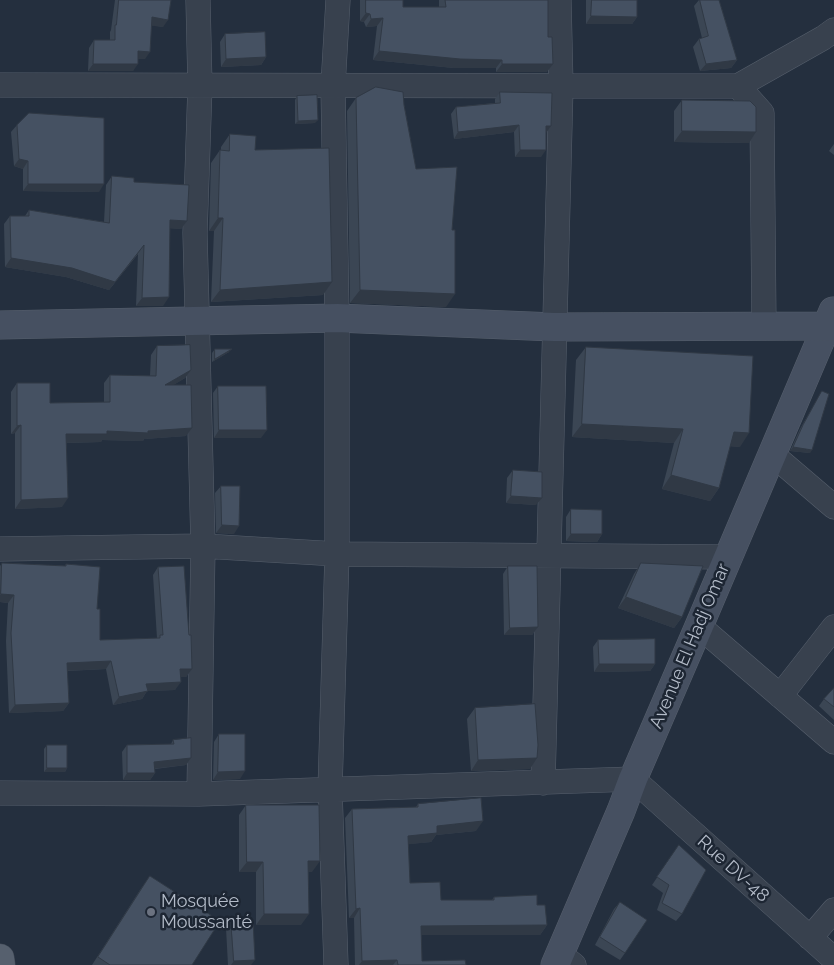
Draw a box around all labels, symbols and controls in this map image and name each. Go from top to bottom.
street label: Avenue El Hadj Omar [645,560,735,732]
street label: Rue DV-48 [693,831,773,907]
place label: Mosquée Moussanté [161,891,252,934]
marker: Mosquée Moussanté [145,906,157,918]

